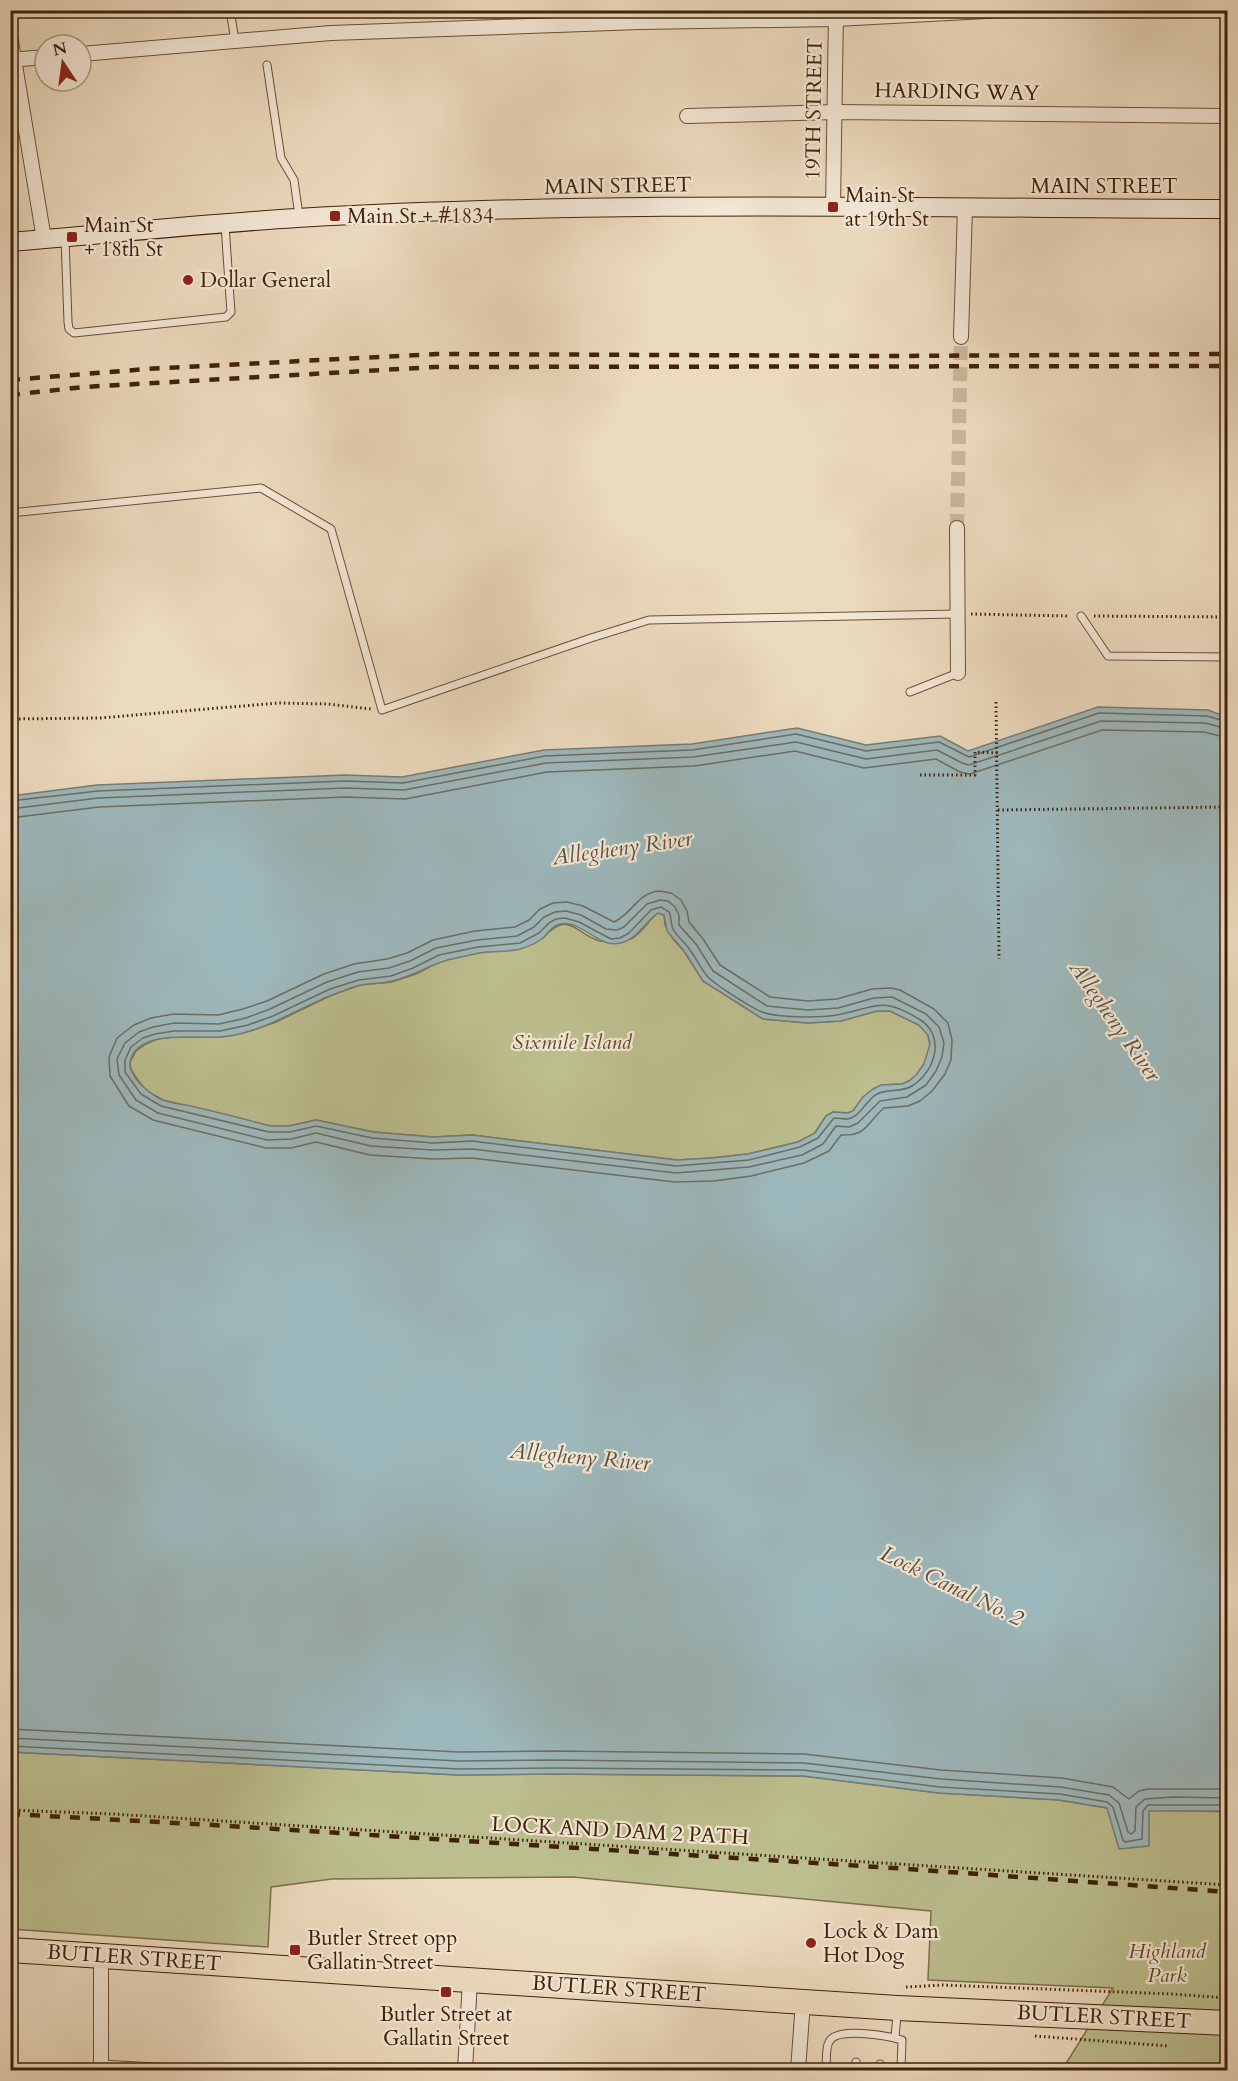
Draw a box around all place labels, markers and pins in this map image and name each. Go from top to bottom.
place label: Main St at 19th St [845,181,929,234]
marker: Main St at 19th St [826,200,840,214]
place label: Main St + #1834 [347,202,494,231]
marker: Main St + #1834 [328,209,342,223]
place label: Main St + 18th St [84,211,163,264]
marker: Main St + 18th St [65,230,79,244]
place label: Dollar General [200,266,331,295]
marker: Dollar General [181,273,195,287]
place label: Lock & Dam Hot Dog [823,1917,939,1970]
place label: Butler Street opp Gallatin Street [307,1924,457,1977]
marker: Lock & Dam Hot Dog [804,1936,818,1950]
marker: Butler Street opp Gallatin Street [288,1943,302,1957]
marker: Butler Street at Gallatin Street [439,1985,453,1999]
place label: Butler Street at Gallatin Street [380,2000,513,2053]

